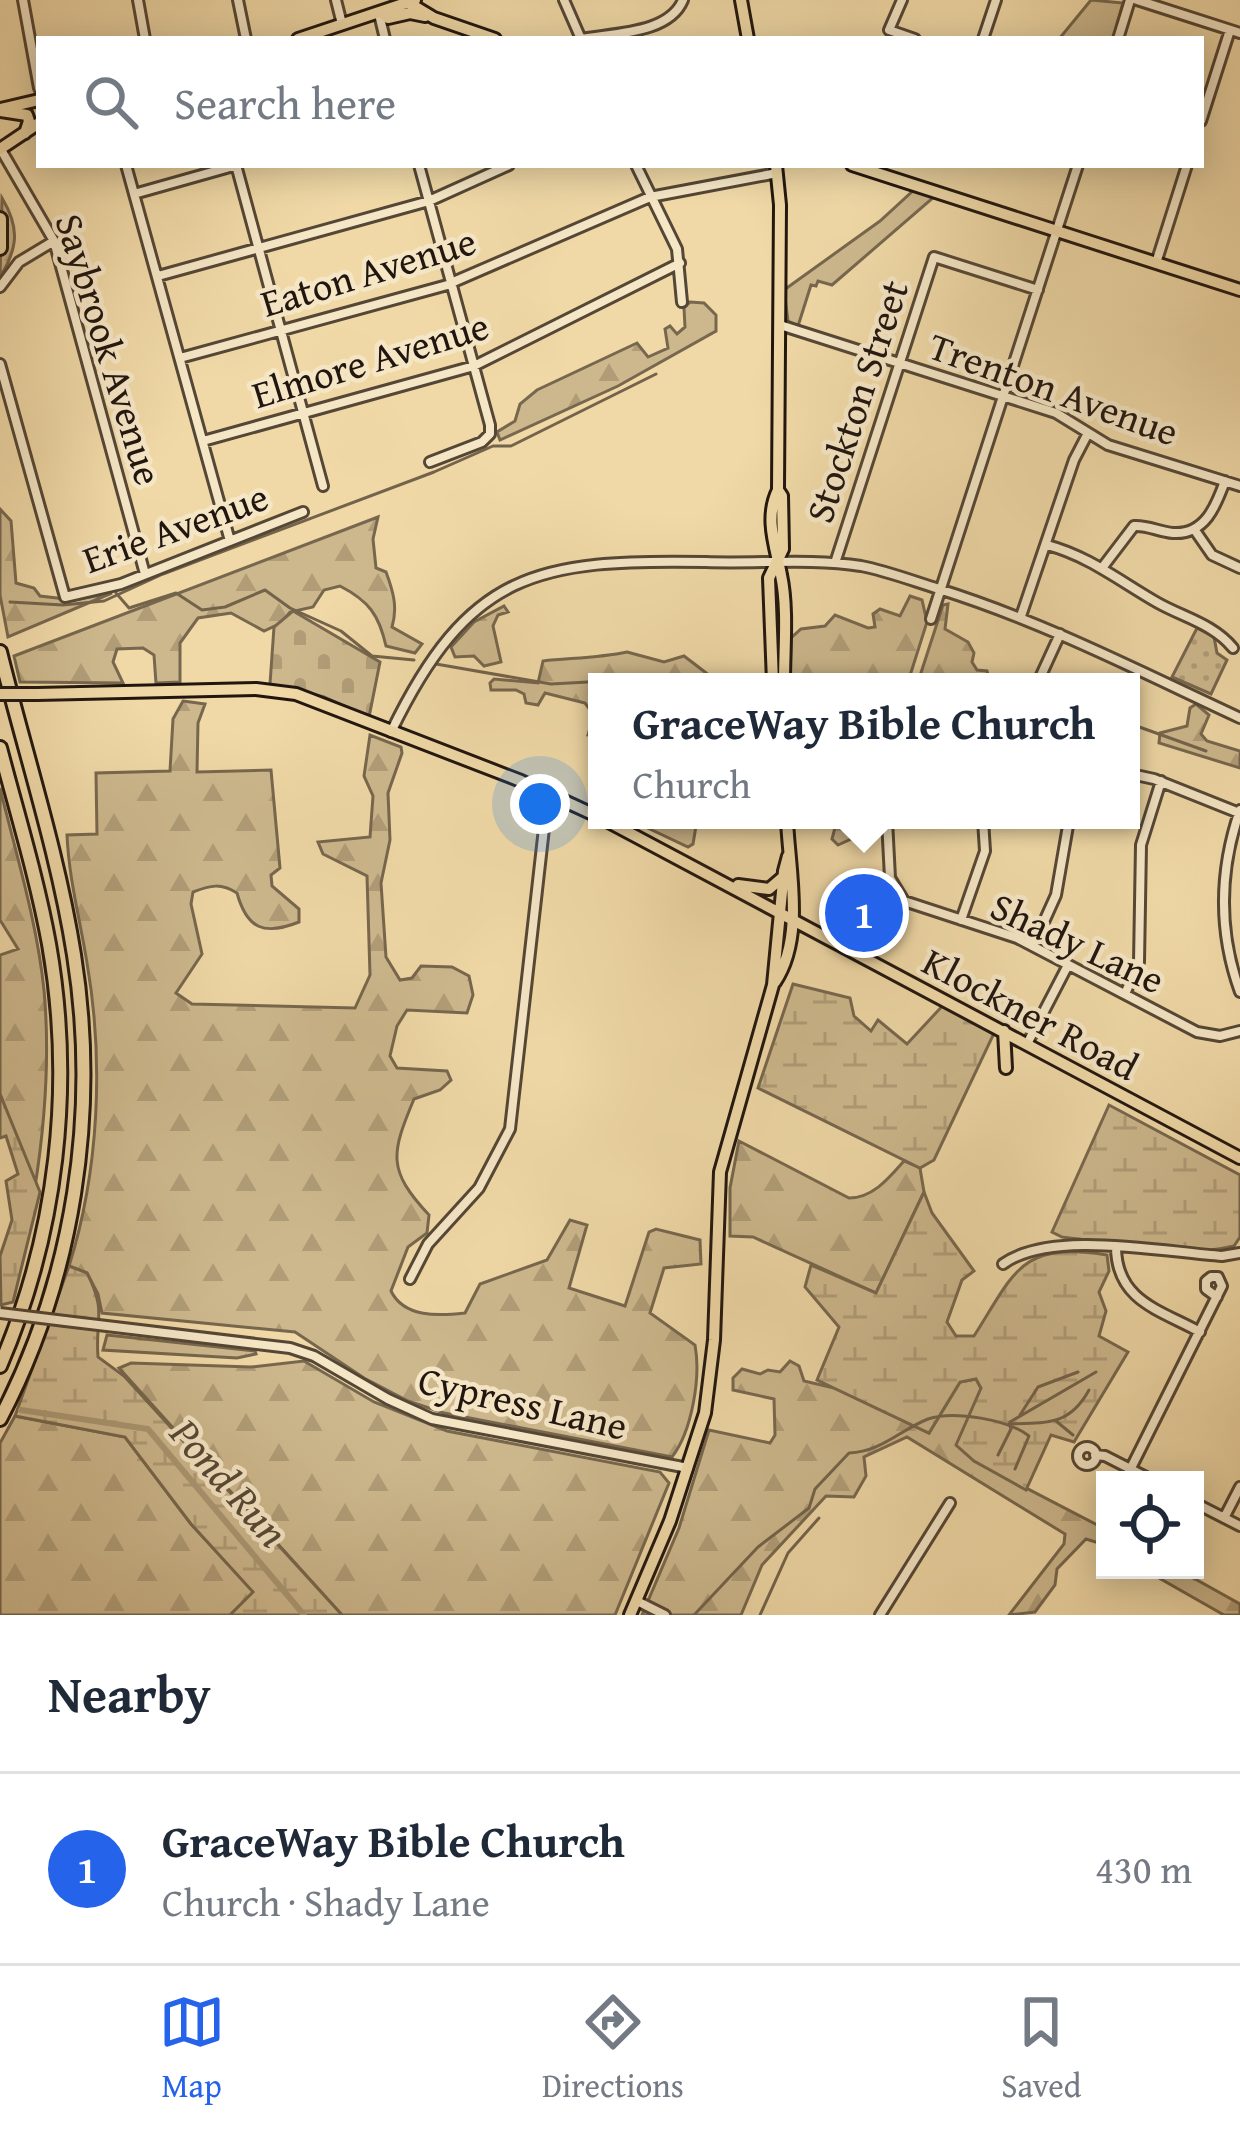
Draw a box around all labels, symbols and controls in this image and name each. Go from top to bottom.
search box [36,36,1204,168]
icon: search [78,69,144,135]
text: Search here [174,70,396,135]
street label: Saybrook Avenue [42,206,178,492]
street label: Eaton Avenue [253,211,483,331]
street label: Stockton Street [790,272,922,530]
street label: Elmore Avenue [245,296,495,422]
street label: Trenton Avenue [921,316,1187,460]
street label: Erie Avenue [74,467,276,587]
popup [588,673,1140,829]
text: GraceWay Bible Church [633,690,1095,755]
text: Church [633,755,751,812]
your location [510,774,570,834]
pin: 1 [825,868,903,958]
street label: Shady Lane [982,877,1174,1007]
street label: Klockner Road [913,932,1149,1094]
street label: Cypress Lane [413,1350,633,1454]
water label: Pond Run [156,1403,303,1560]
map controls [1096,1471,1204,1579]
button: locate [1096,1471,1204,1579]
text: Nearby [48,1656,211,1731]
text: GraceWay Bible Church [162,1808,625,1873]
text: 1 [77,1840,97,1897]
text: 430 m [1095,1840,1192,1897]
text: Church · Shady Lane [162,1873,490,1930]
tab: Map [159,1989,225,2109]
tab: Directions [542,1989,684,2109]
tab: Saved [1001,1989,1081,2109]

